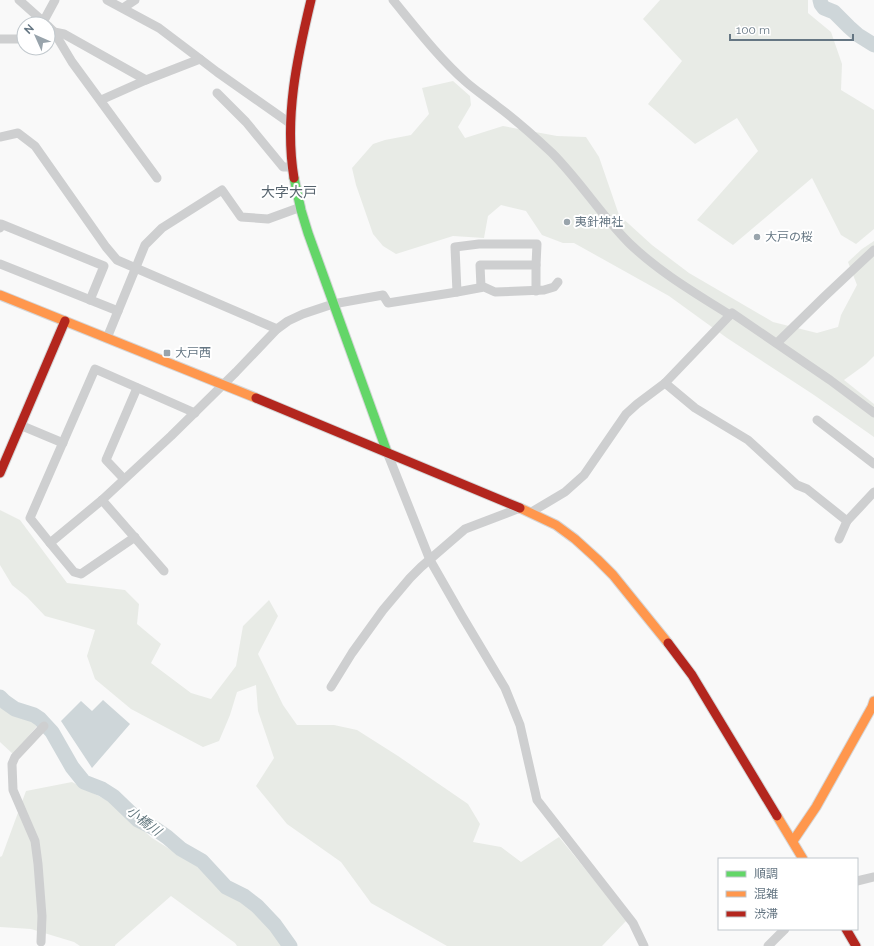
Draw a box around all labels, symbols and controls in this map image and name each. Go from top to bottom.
north arrow [16,16,56,56]
scale bar [730,16,853,42]
text: N [22,22,37,37]
text: 100 m [736,23,770,37]
district label: 大字大戸 [261,184,317,200]
place label: 夷針神社 [575,215,623,229]
marker: 夷針神社 [562,217,572,227]
place label: 大戸の桜 [765,230,813,244]
marker: 大戸の桜 [752,232,762,242]
place label: 大戸西 [175,346,211,360]
marker: 大戸西 [162,348,172,358]
water label: 小橋川 [124,803,166,840]
legend [718,858,858,930]
text: 順調 [754,867,778,881]
text: 混雑 [754,887,778,901]
text: 渋滞 [754,907,778,921]

